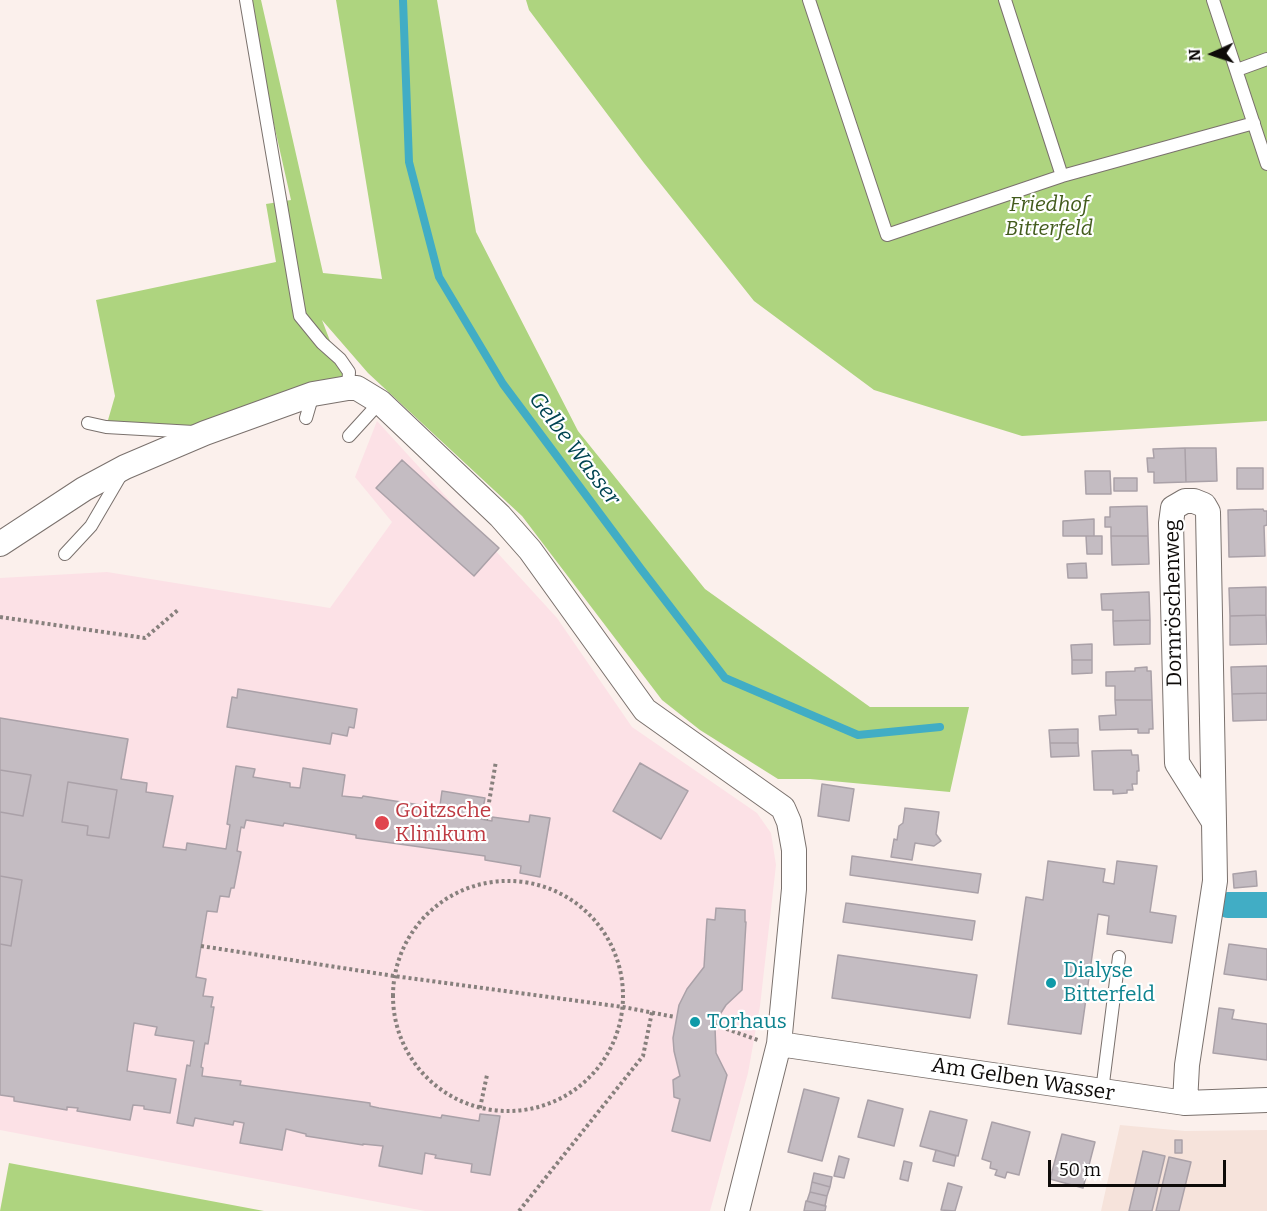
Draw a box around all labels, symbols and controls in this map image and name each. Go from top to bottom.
north arrow [1183,24,1243,84]
text: N [1185,48,1204,62]
park label: Friedhof Bitterfeld [1005,192,1093,242]
water label: Gelbe Wasser [523,387,625,511]
street label: Dornröschenweg [1160,519,1188,687]
place label: Goitzsche Klinikum [395,798,491,848]
marker: Goitzsche Klinikum [373,814,391,832]
place label: Dialyse Bitterfeld [1063,958,1155,1008]
marker: Dialyse Bitterfeld [1044,976,1058,990]
place label: Torhaus [707,1009,787,1035]
marker: Torhaus [688,1015,702,1029]
street label: Am Gelben Wasser [930,1053,1116,1107]
scale bar [1051,1148,1230,1186]
text: 50 m [1059,1159,1101,1181]

